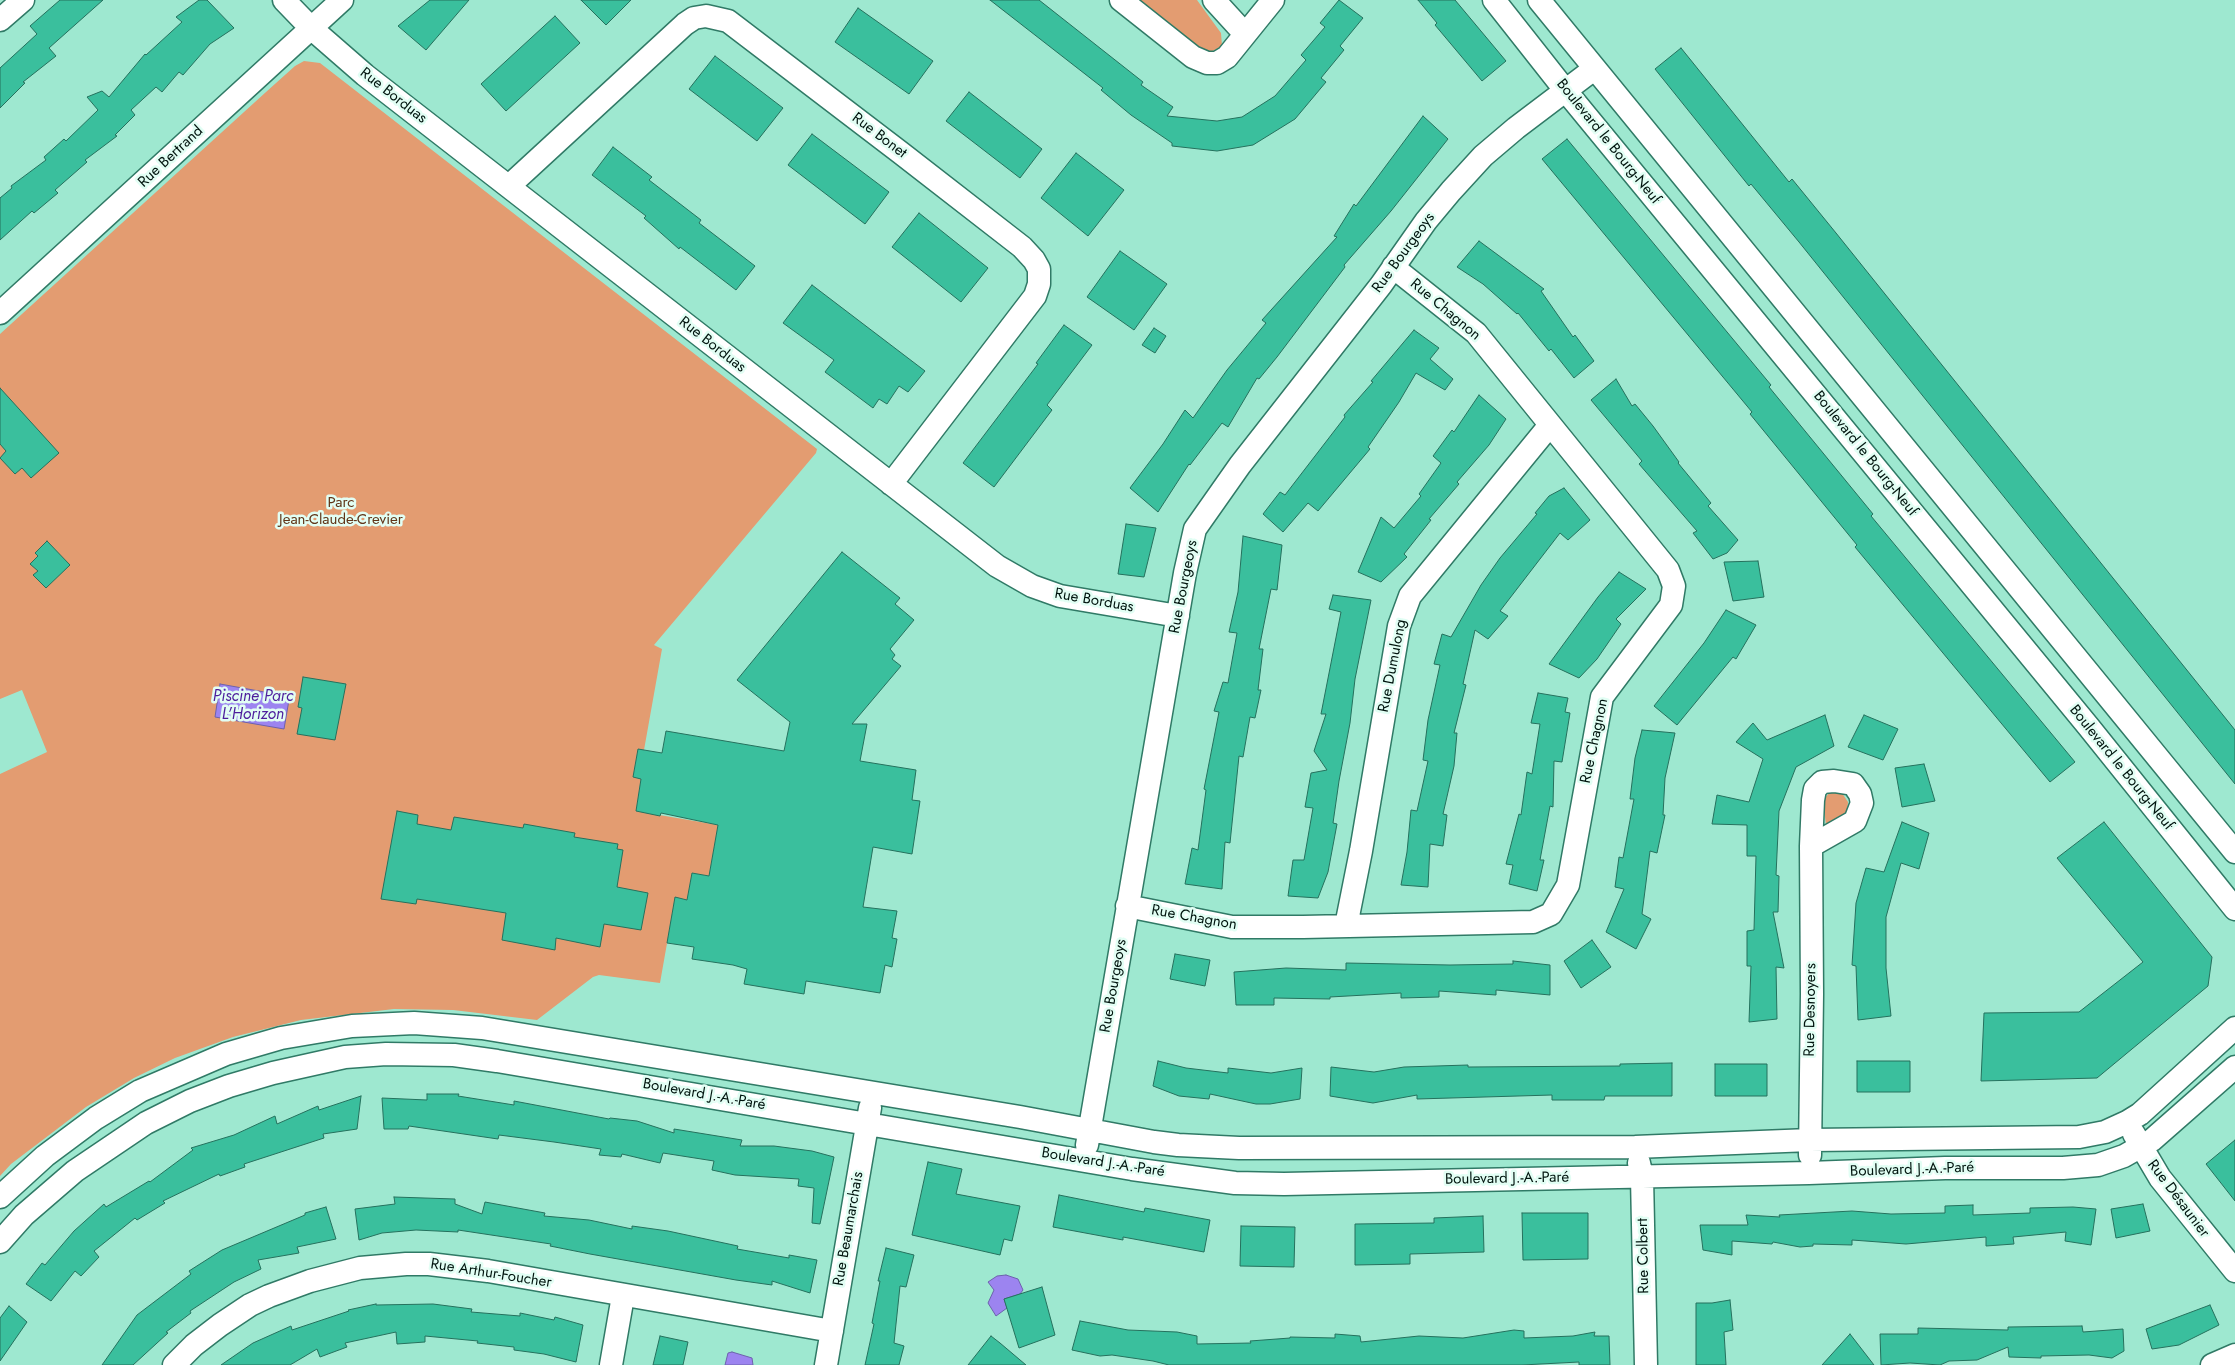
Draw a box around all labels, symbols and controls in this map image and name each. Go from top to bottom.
street label: Rue Borduas [356,64,430,128]
street label: Boulevard le Bourg-Neuf [1552,76,1664,208]
street label: Rue Bonet [848,109,910,163]
street label: Rue Bertrand [135,122,207,192]
street label: Rue Bourgeoys [1369,209,1439,297]
street label: Rue Chagnon [1406,275,1484,345]
street label: Rue Borduas [675,313,749,377]
street label: Boulevard le Bourg-Neuf [1809,388,1921,520]
park label: Parc Jean-Claude-Crevier [279,494,403,529]
street label: Rue Bourgeoys [1166,539,1202,635]
street label: Rue Borduas [1053,585,1135,617]
street label: Rue Dumulong [1375,618,1411,714]
water label: Piscine Parc L'Horizon [213,687,293,725]
street label: Rue Chagnon [1577,697,1613,785]
street label: Boulevard le Bourg-Neuf [2065,702,2177,834]
street label: Rue Chagnon [1150,902,1238,934]
street label: Rue Bourgeoys [1097,938,1131,1034]
street label: Rue Desnoyers [1801,963,1821,1057]
street label: Boulevard J.-A.-Paré [641,1075,767,1115]
street label: Boulevard J.-A.-Paré [1040,1144,1166,1182]
street label: Rue Désaunier [2143,1157,2213,1241]
street label: Boulevard J.-A.-Paré [1850,1159,1974,1181]
street label: Boulevard J.-A.-Paré [1445,1169,1569,1189]
street label: Rue Beaumarchais [830,1170,868,1288]
street label: Rue Colbert [1634,1218,1654,1294]
street label: Rue Arthur-Foucher [429,1256,553,1292]

